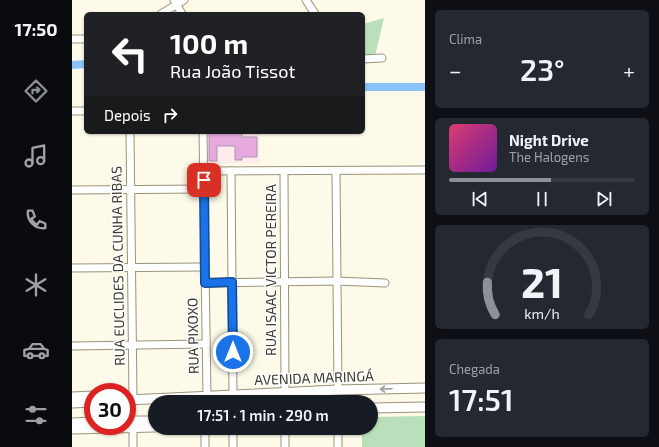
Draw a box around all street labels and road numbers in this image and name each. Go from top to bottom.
street label: RUA EUCLIDES DA CUNHA RIBAS [107,166,128,366]
street label: RUA ISAAC VICTOR PEREIRA [262,184,279,356]
street label: RUA PIXOXO [183,298,202,374]
street label: AVENIDA MARINGÁ [254,367,374,388]

